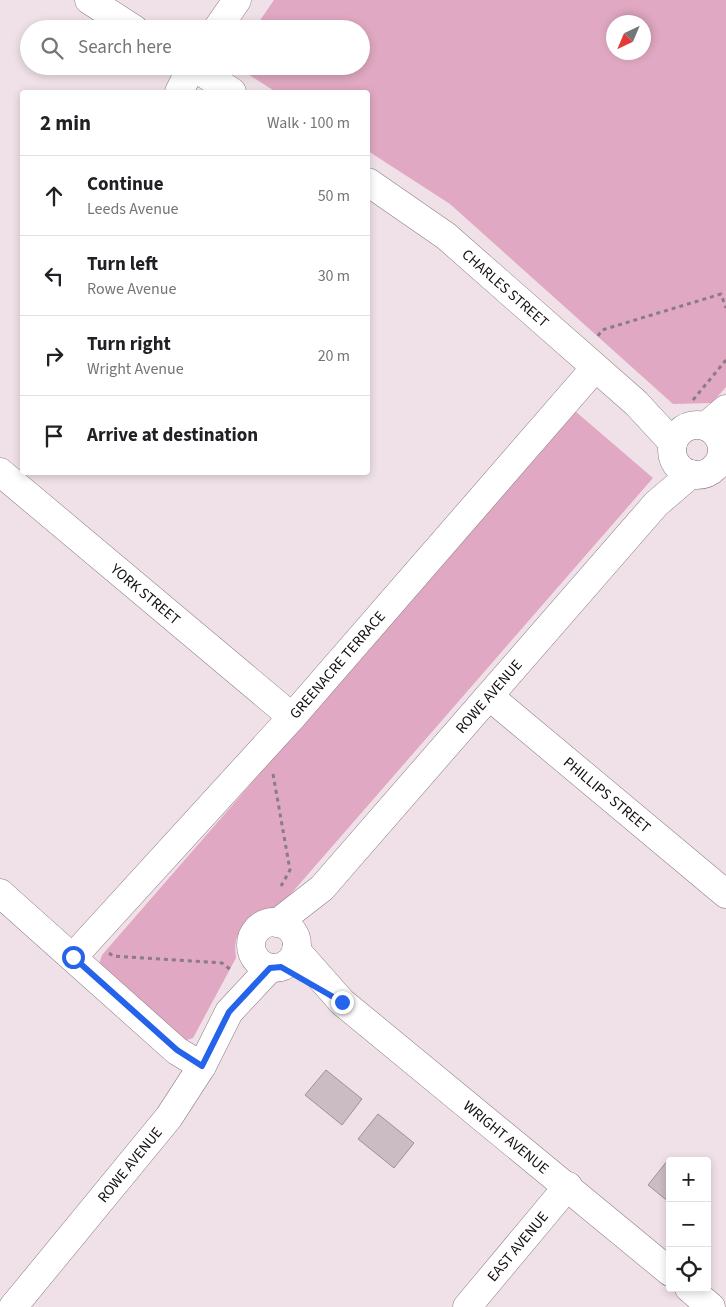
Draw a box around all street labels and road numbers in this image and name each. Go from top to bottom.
street label: CHARLES STREET [457,244,553,332]
street label: YORK STREET [105,558,185,630]
street label: GREENACRE TERRACE [285,606,390,723]
street label: ROWE AVENUE [451,655,527,738]
street label: PHILLIPS STREET [559,752,655,838]
street label: WRIGHT AVENUE [459,1096,554,1179]
street label: ROWE AVENUE [92,1122,167,1207]
street label: EAST AVENUE [482,1207,553,1286]

